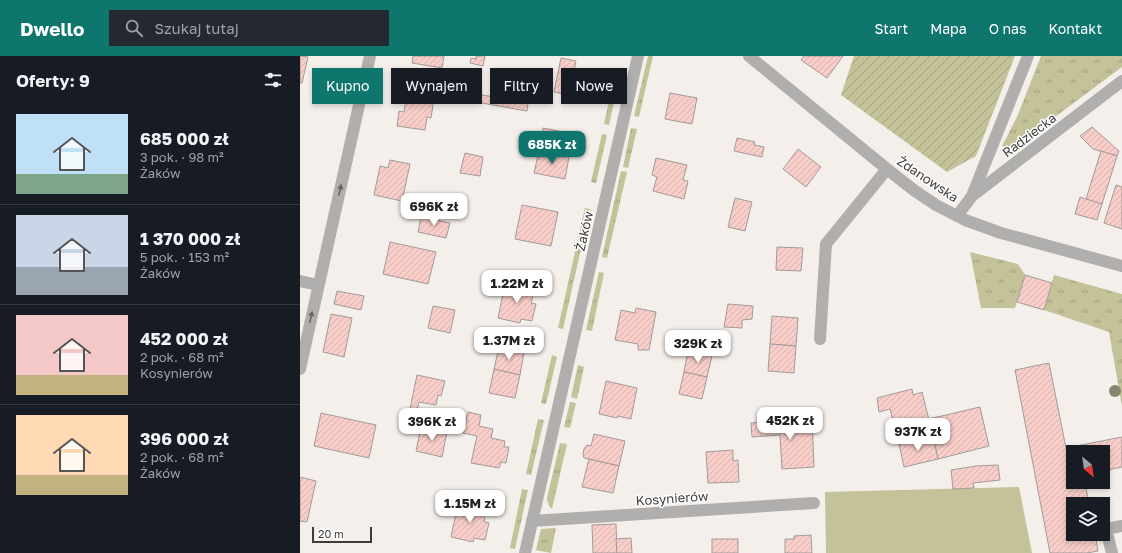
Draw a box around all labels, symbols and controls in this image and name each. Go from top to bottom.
search box [109,10,389,46]
text: Dwello [20,17,85,40]
icon: search [123,17,145,39]
text: Szukaj tutaj [155,19,239,37]
text: Start [875,20,908,37]
text: Mapa [930,20,967,37]
text: O nas [989,20,1026,37]
text: Kontakt [1048,20,1102,37]
chip: Kupno [312,68,383,104]
chip: Wynajem [391,68,482,104]
chip: Filtry [490,68,553,104]
chip: Nowe [561,68,627,104]
icon: filters [262,69,284,91]
text: Oferty: 9 [16,70,90,91]
street label: Radziecka [999,110,1059,160]
text: 685 000 zł [140,128,229,149]
icon: home [48,130,96,178]
pin: 685K zł [515,131,589,165]
text: 685K zł [528,136,576,152]
text: 3 pok. · 98 m² [140,149,224,165]
street label: Żdanowska [894,153,962,205]
text: Żaków [140,165,180,181]
one-way arrow [337,184,343,197]
pin: 696K zł [397,193,471,227]
text: 696K zł [410,198,458,214]
street label: Żaków [572,209,596,253]
text: 1 370 000 zł [140,228,240,249]
icon: home [48,231,96,279]
text: 5 pok. · 153 m² [140,249,229,265]
text: Żaków [140,265,180,281]
pin: 1.22M zł [476,270,558,304]
text: 1.22M zł [490,275,544,291]
one-way arrow [309,311,315,323]
pin: 1.37M zł [468,327,550,361]
text: 452 000 zł [140,328,228,349]
pin: 329K zł [661,330,735,364]
icon: home [48,331,96,379]
text: 1.37M zł [483,332,535,348]
text: 329K zł [674,335,722,351]
text: 2 pok. · 68 m² [140,349,224,365]
text: Kosynierów [140,365,213,381]
pin: 452K zł [753,407,827,441]
pin: 396K zł [395,408,469,442]
text: 452K zł [766,412,814,428]
text: 396K zł [408,413,456,429]
pin: 937K zł [881,418,955,452]
text: 937K zł [894,423,942,439]
text: 396 000 zł [140,428,229,449]
icon: home [48,431,96,479]
north arrow [1066,445,1110,489]
map controls [1066,445,1110,541]
text: 2 pok. · 68 m² [140,449,224,465]
text: Żaków [140,465,180,481]
street label: Kosynierów [635,487,709,509]
pin: 1.15M zł [429,490,511,524]
text: 1.15M zł [444,495,496,511]
button: layers [1066,497,1110,541]
scale bar [312,525,372,544]
text: 20 m [318,527,344,540]

